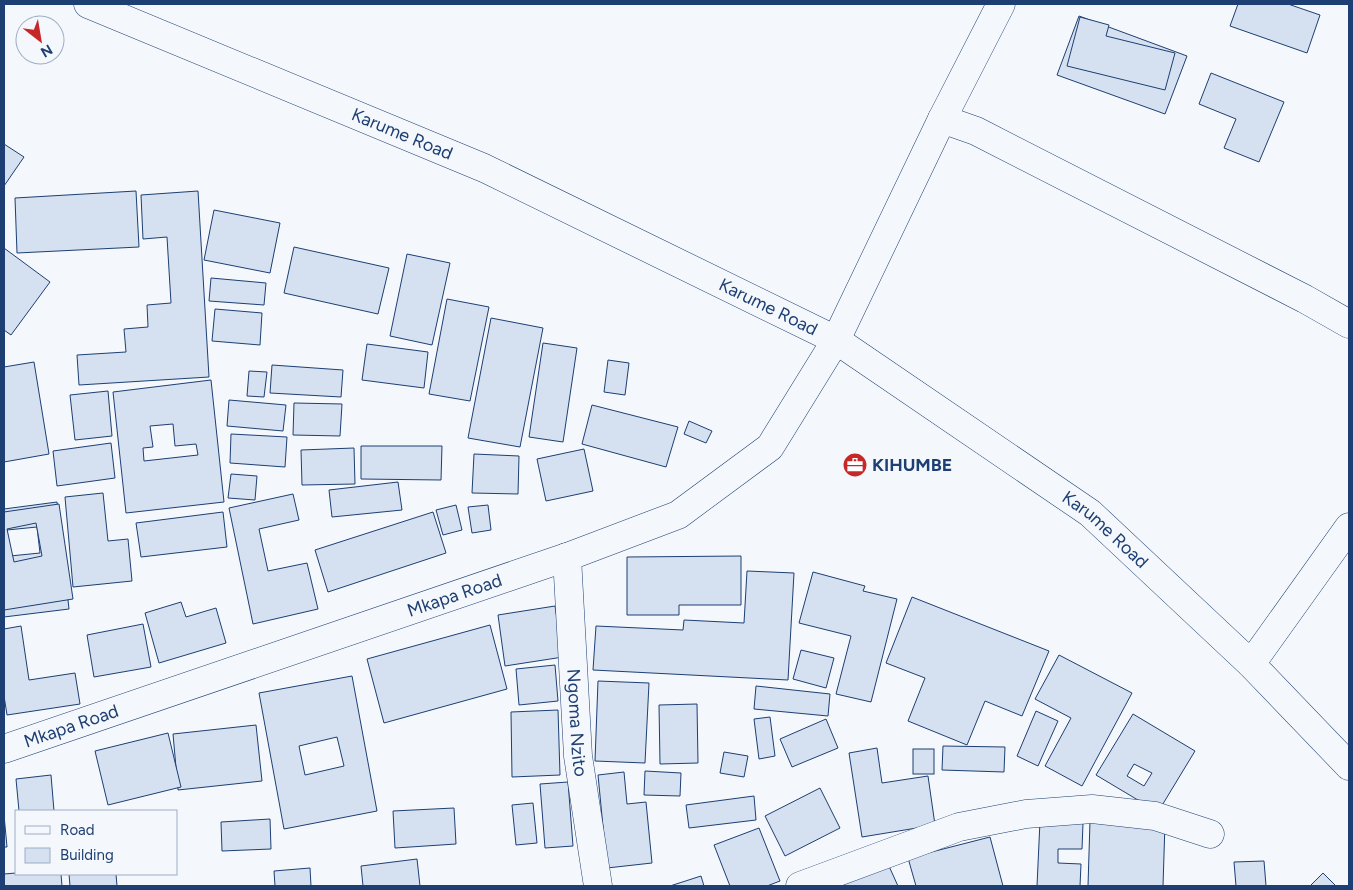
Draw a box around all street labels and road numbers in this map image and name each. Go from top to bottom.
street label: Karume Road [348,103,456,165]
street label: Karume Road [715,273,821,340]
street label: Karume Road [1058,486,1153,573]
street label: Mkapa Road [404,569,505,622]
street label: Ngoma Nzito [562,668,592,778]
street label: Mkapa Road [21,700,121,752]

